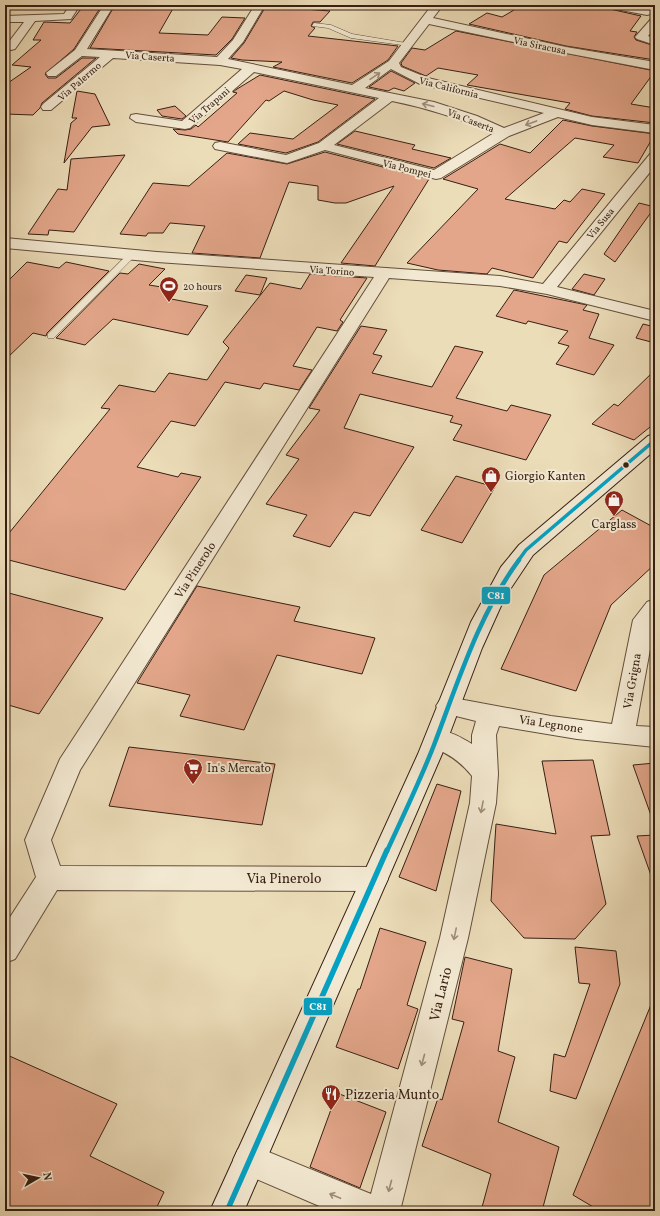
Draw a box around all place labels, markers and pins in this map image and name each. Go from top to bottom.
sports icon: 20 hours [158,275,180,303]
place label: 20 hours [183,280,222,294]
unlabelled marker [621,460,631,470]
shop icon: Giorgio Kanten [480,465,502,493]
place label: Giorgio Kanten [505,469,586,485]
shop icon: Carglass [603,489,625,517]
place label: Carglass [592,517,636,533]
supermarket icon: In's Mercato [182,757,204,785]
place label: In's Mercato [207,761,271,777]
restaurant icon: Pizzeria Munto [320,1083,342,1111]
place label: Pizzeria Munto [345,1086,439,1105]

